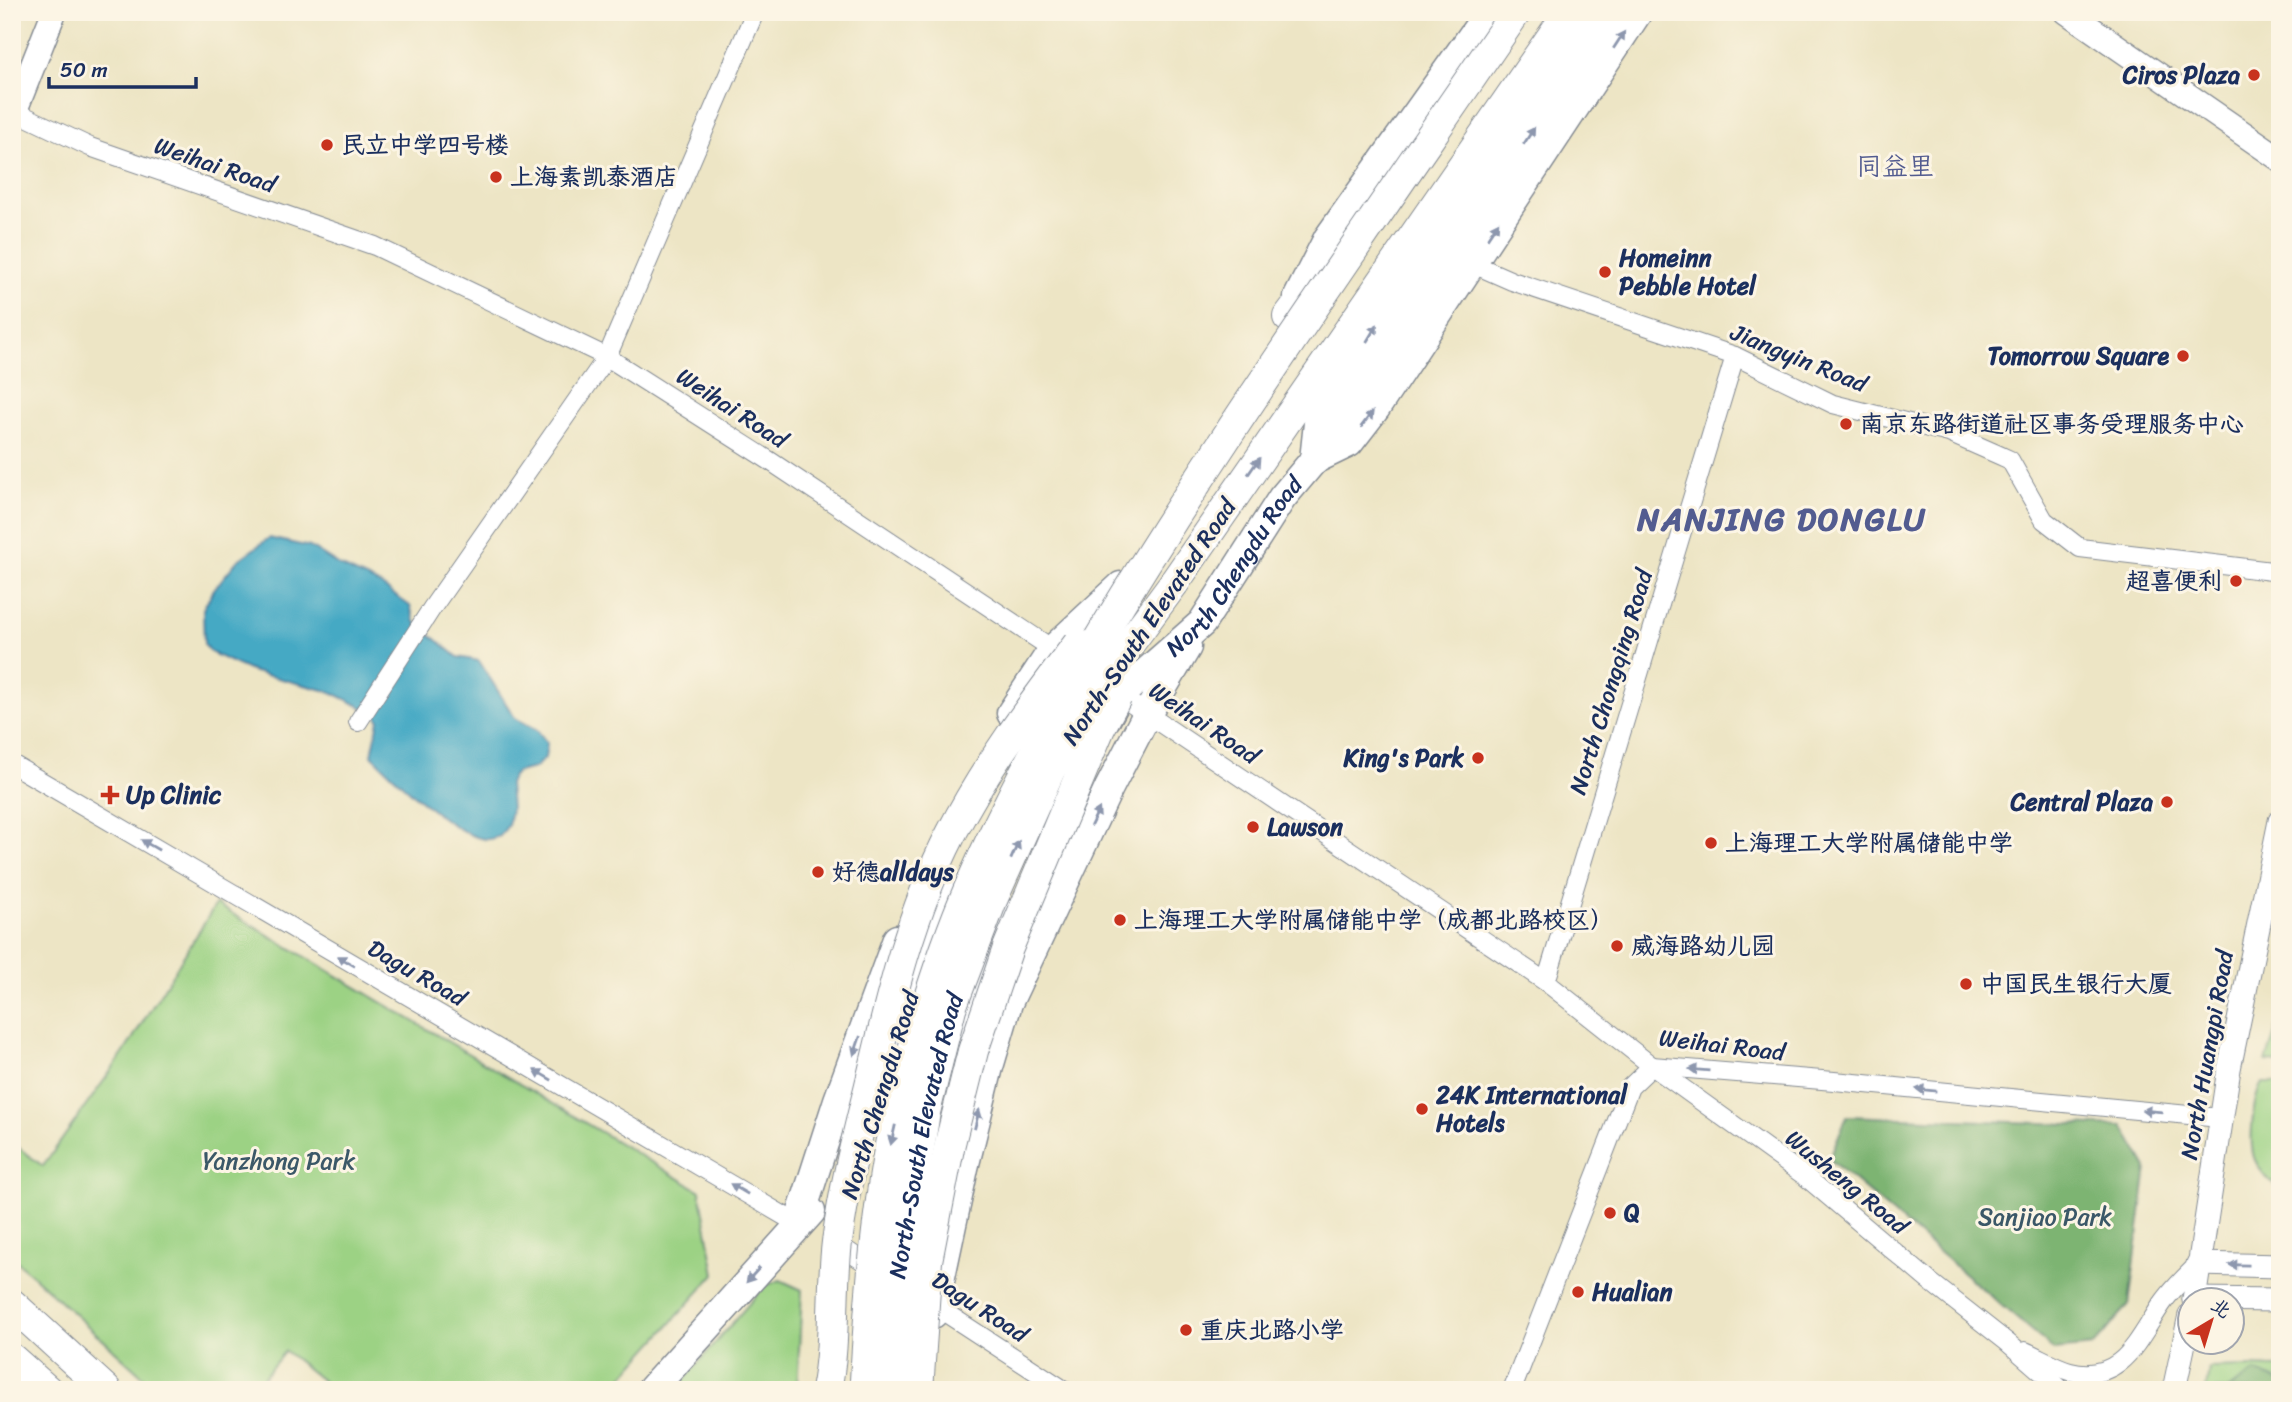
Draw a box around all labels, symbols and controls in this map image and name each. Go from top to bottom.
one-way arrow [1612,31,1625,50]
scale bar [49,46,196,90]
text: 50 m [60,51,108,89]
place label: Ciros Plaza [2122,54,2240,96]
marker: Ciros Plaza [2246,67,2262,83]
place label: 民立中学四号楼 [341,124,509,166]
street label: Weihai Road [148,125,284,206]
one-way arrow [1522,127,1535,146]
marker: 民立中学四号楼 [319,137,335,153]
district label: 同益里 [1856,143,1934,189]
place label: 上海素凯泰酒店 [510,156,678,198]
marker: 上海素凯泰酒店 [488,169,504,185]
one-way arrow [1486,221,1500,239]
place label: Homeinn Pebble Hotel [1619,237,1757,307]
marker: Homeinn Pebble Hotel [1597,264,1613,280]
street label: Jiangyin Road [1723,311,1875,405]
one-way arrow [1365,323,1378,342]
place label: Tomorrow Square [1988,335,2169,377]
marker: Tomorrow Square [2175,348,2191,364]
street label: Weihai Road [668,356,798,461]
place label: 南京东路街道社区事务受理服务中心 [1860,403,2244,445]
one-way arrow [1360,411,1375,429]
marker: 南京东路街道社区事务受理服务中心 [1838,416,1854,432]
one-way arrow [1247,457,1261,475]
street label: North Chengdu Road [1155,465,1314,668]
street label: North-South Elevated Road [1050,488,1249,754]
district label: NANJING DONGLU [1636,491,1927,548]
place label: 超喜便利 [2126,560,2222,602]
street label: North Chongqing Road [1557,562,1666,800]
marker: 超喜便利 [2228,573,2244,589]
street label: Weihai Road [1140,670,1270,777]
place label: King's Park [1342,737,1464,779]
marker: King's Park [1470,750,1486,766]
place label: Up Clinic [126,774,222,816]
place label: Central Plaza [2009,781,2153,823]
marker: Up Clinic [100,785,120,805]
marker: Central Plaza [2159,794,2175,810]
place label: Lawson [1267,806,1343,848]
one-way arrow [1089,807,1101,827]
marker: Lawson [1245,819,1261,835]
place label: 上海理工大学附属储能中学 [1725,822,2013,864]
marker: 上海理工大学附属储能中学 [1703,835,1719,851]
one-way arrow [141,839,160,851]
one-way arrow [1010,839,1021,860]
place label: 好德alldays [832,851,955,893]
marker: 好德alldays [810,864,826,880]
place label: 上海理工大学附属储能中学（成都北路校区） [1134,899,1614,941]
marker: 上海理工大学附属储能中学（成都北路校区） [1112,912,1128,928]
place label: 威海路幼儿园 [1631,925,1775,967]
street label: Dagu Road [359,928,476,1019]
marker: 威海路幼儿园 [1609,938,1625,954]
street label: North Huangpi Road [2168,945,2246,1163]
one-way arrow [337,954,356,967]
place label: 中国民生银行大厦 [1980,963,2172,1005]
marker: 中国民生银行大厦 [1958,976,1974,992]
street label: North Chengdu Road [828,984,932,1204]
street label: North-South Elevated Road [876,985,977,1282]
street label: Weihai Road [1657,1016,1790,1074]
one-way arrow [851,1036,862,1057]
one-way arrow [1688,1065,1710,1076]
one-way arrow [533,1069,552,1081]
place label: 24K International Hotels [1435,1074,1628,1144]
one-way arrow [1915,1084,1937,1095]
marker: 24K International Hotels [1414,1101,1430,1117]
one-way arrow [2141,1106,2163,1117]
one-way arrow [972,1108,983,1130]
street label: Wusheng Road [1776,1119,1919,1246]
one-way arrow [887,1124,898,1146]
park label: Yanzhong Park [203,1140,355,1182]
one-way arrow [730,1183,749,1196]
place label: Q [1624,1192,1640,1234]
park label: Sanjiao Park [1978,1196,2112,1238]
marker: Q [1602,1205,1618,1221]
one-way arrow [2228,1259,2250,1271]
street label: Dagu Road [923,1260,1038,1355]
one-way arrow [745,1266,761,1284]
place label: Hualian [1592,1271,1672,1313]
marker: Hualian [1570,1284,1586,1300]
north arrow [2176,1286,2246,1356]
text: 北 [2204,1289,2239,1327]
place label: 重庆北路小学 [1200,1309,1344,1351]
marker: 重庆北路小学 [1178,1322,1194,1338]

